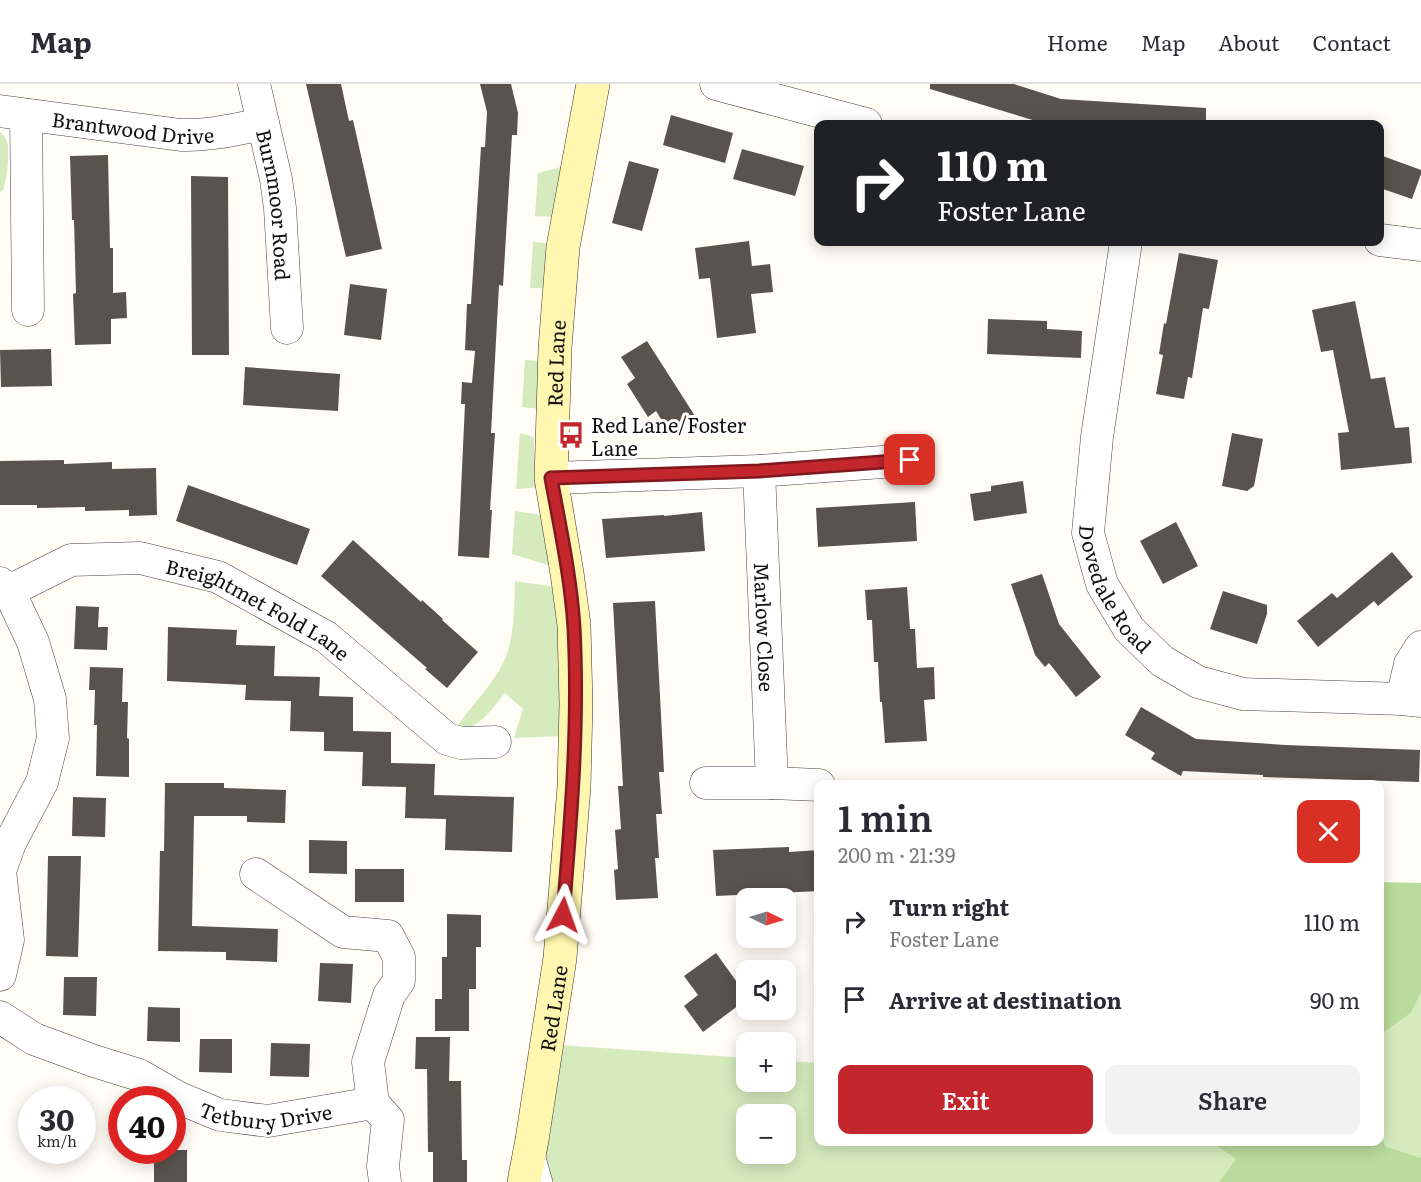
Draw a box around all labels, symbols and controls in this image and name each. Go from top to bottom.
text: Map [30,20,92,62]
text: Home [1047,26,1108,57]
text: Map [1141,26,1185,57]
text: About [1218,26,1280,57]
text: Contact [1313,26,1391,57]
street label: Brantwood Drive [50,103,215,150]
street label: Burnmoor Road [250,126,299,281]
text: 110 m [937,132,1048,194]
icon: right [838,144,916,222]
text: Foster Lane [937,189,1086,229]
street label: Red Lane [538,319,572,408]
place label: Red Lane/Foster Lane [591,409,747,462]
bus stop icon: Red Lane/Foster Lane [556,420,586,450]
pin [884,434,935,485]
icon: arrive [893,443,926,476]
street label: Dovedale Road [1072,524,1159,659]
street label: Breightmet Fold Lane [163,550,357,667]
street label: Marlow Close [748,561,783,692]
text: 1 min [838,790,933,843]
button: close [1297,800,1360,863]
text: 200 m · 21:39 [838,839,955,869]
position arrow [531,883,595,947]
north arrow [736,888,796,948]
map controls [736,888,796,1164]
text: Turn right [889,890,1009,923]
icon: right [838,905,871,938]
text: 110 m [1304,905,1360,938]
text: Foster Lane [889,923,999,953]
button: sound [736,960,796,1020]
street label: Red Lane [531,963,574,1054]
icon: arrive [838,983,871,1016]
text: Arrive at destination [889,983,1122,1016]
text: 90 m [1310,983,1360,1016]
button: + [736,1032,796,1092]
button: Exit [838,1065,1093,1134]
button: Share [1105,1065,1360,1134]
speed limit sign: 40 [108,1086,186,1164]
street label: Tetbury Drive [195,1093,334,1136]
text: 30 [39,1096,75,1140]
button: − [736,1104,796,1164]
text: km/h [37,1129,77,1152]

